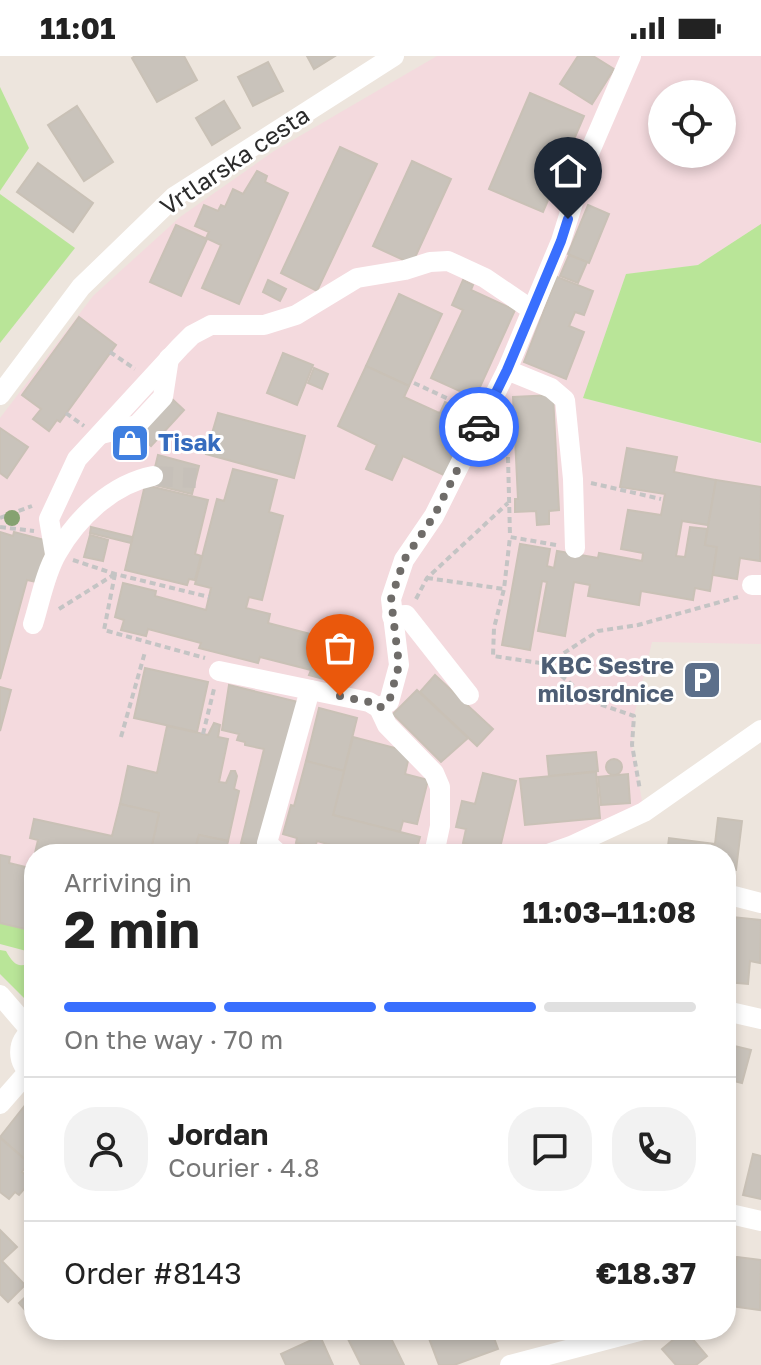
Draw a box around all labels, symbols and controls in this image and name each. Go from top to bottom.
text: 11:01 [40,10,115,46]
map controls [648,80,736,168]
button: locate [648,80,736,168]
street label: Vrtlarska cesta [154,99,314,220]
pin [534,137,602,219]
icon: home [546,149,590,193]
courier [439,387,519,467]
icon: car [457,405,501,449]
shop icon: Tisak [109,422,151,464]
place label: Tisak [158,427,222,456]
pin [306,614,374,696]
icon: bag [318,626,362,670]
place label: KBC Sestre milosrdnice [538,650,674,707]
parking icon: KBC Sestre milosrdnice [681,659,723,701]
text: Arriving in [64,867,192,898]
text: 11:03–11:08 [523,894,696,930]
text: 2 min [64,897,200,959]
text: On the way · 70 m [64,1024,283,1055]
button: person [64,1107,148,1191]
button: chat [508,1107,592,1191]
button: phone [612,1107,696,1191]
text: Jordan [168,1116,268,1152]
text: Courier · 4.8 [168,1152,320,1183]
text: Order #8143 [64,1255,242,1291]
text: €18.37 [596,1255,696,1291]

